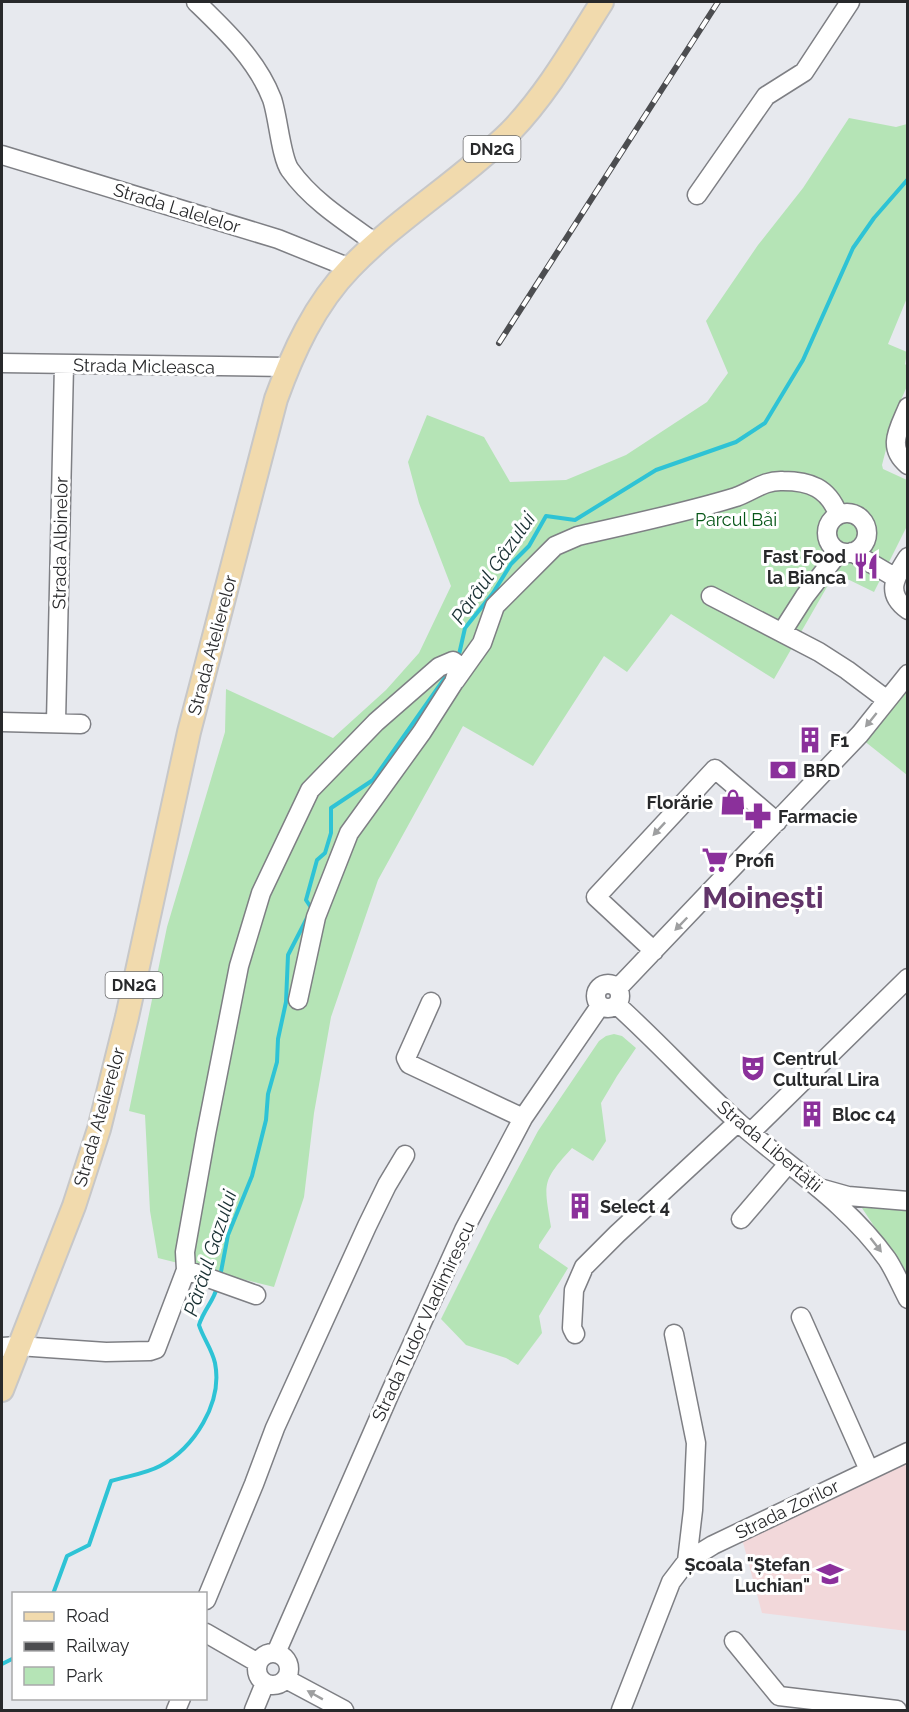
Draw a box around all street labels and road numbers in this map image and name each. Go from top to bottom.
road number: DN2G [464,136,520,162]
street label: Strada Lalelelor [111,179,244,237]
street label: Strada Micleasca [73,354,215,378]
street label: Strada Albinelor [48,476,72,610]
street label: Strada Atelierelor [183,572,241,717]
road number: DN2G [106,972,162,998]
street label: Strada Atelierelor [69,1044,129,1189]
street label: Strada Libertății [713,1096,827,1196]
street label: Strada Tudor Vladimirescu [367,1218,479,1424]
street label: Strada Zorilor [732,1475,843,1543]

